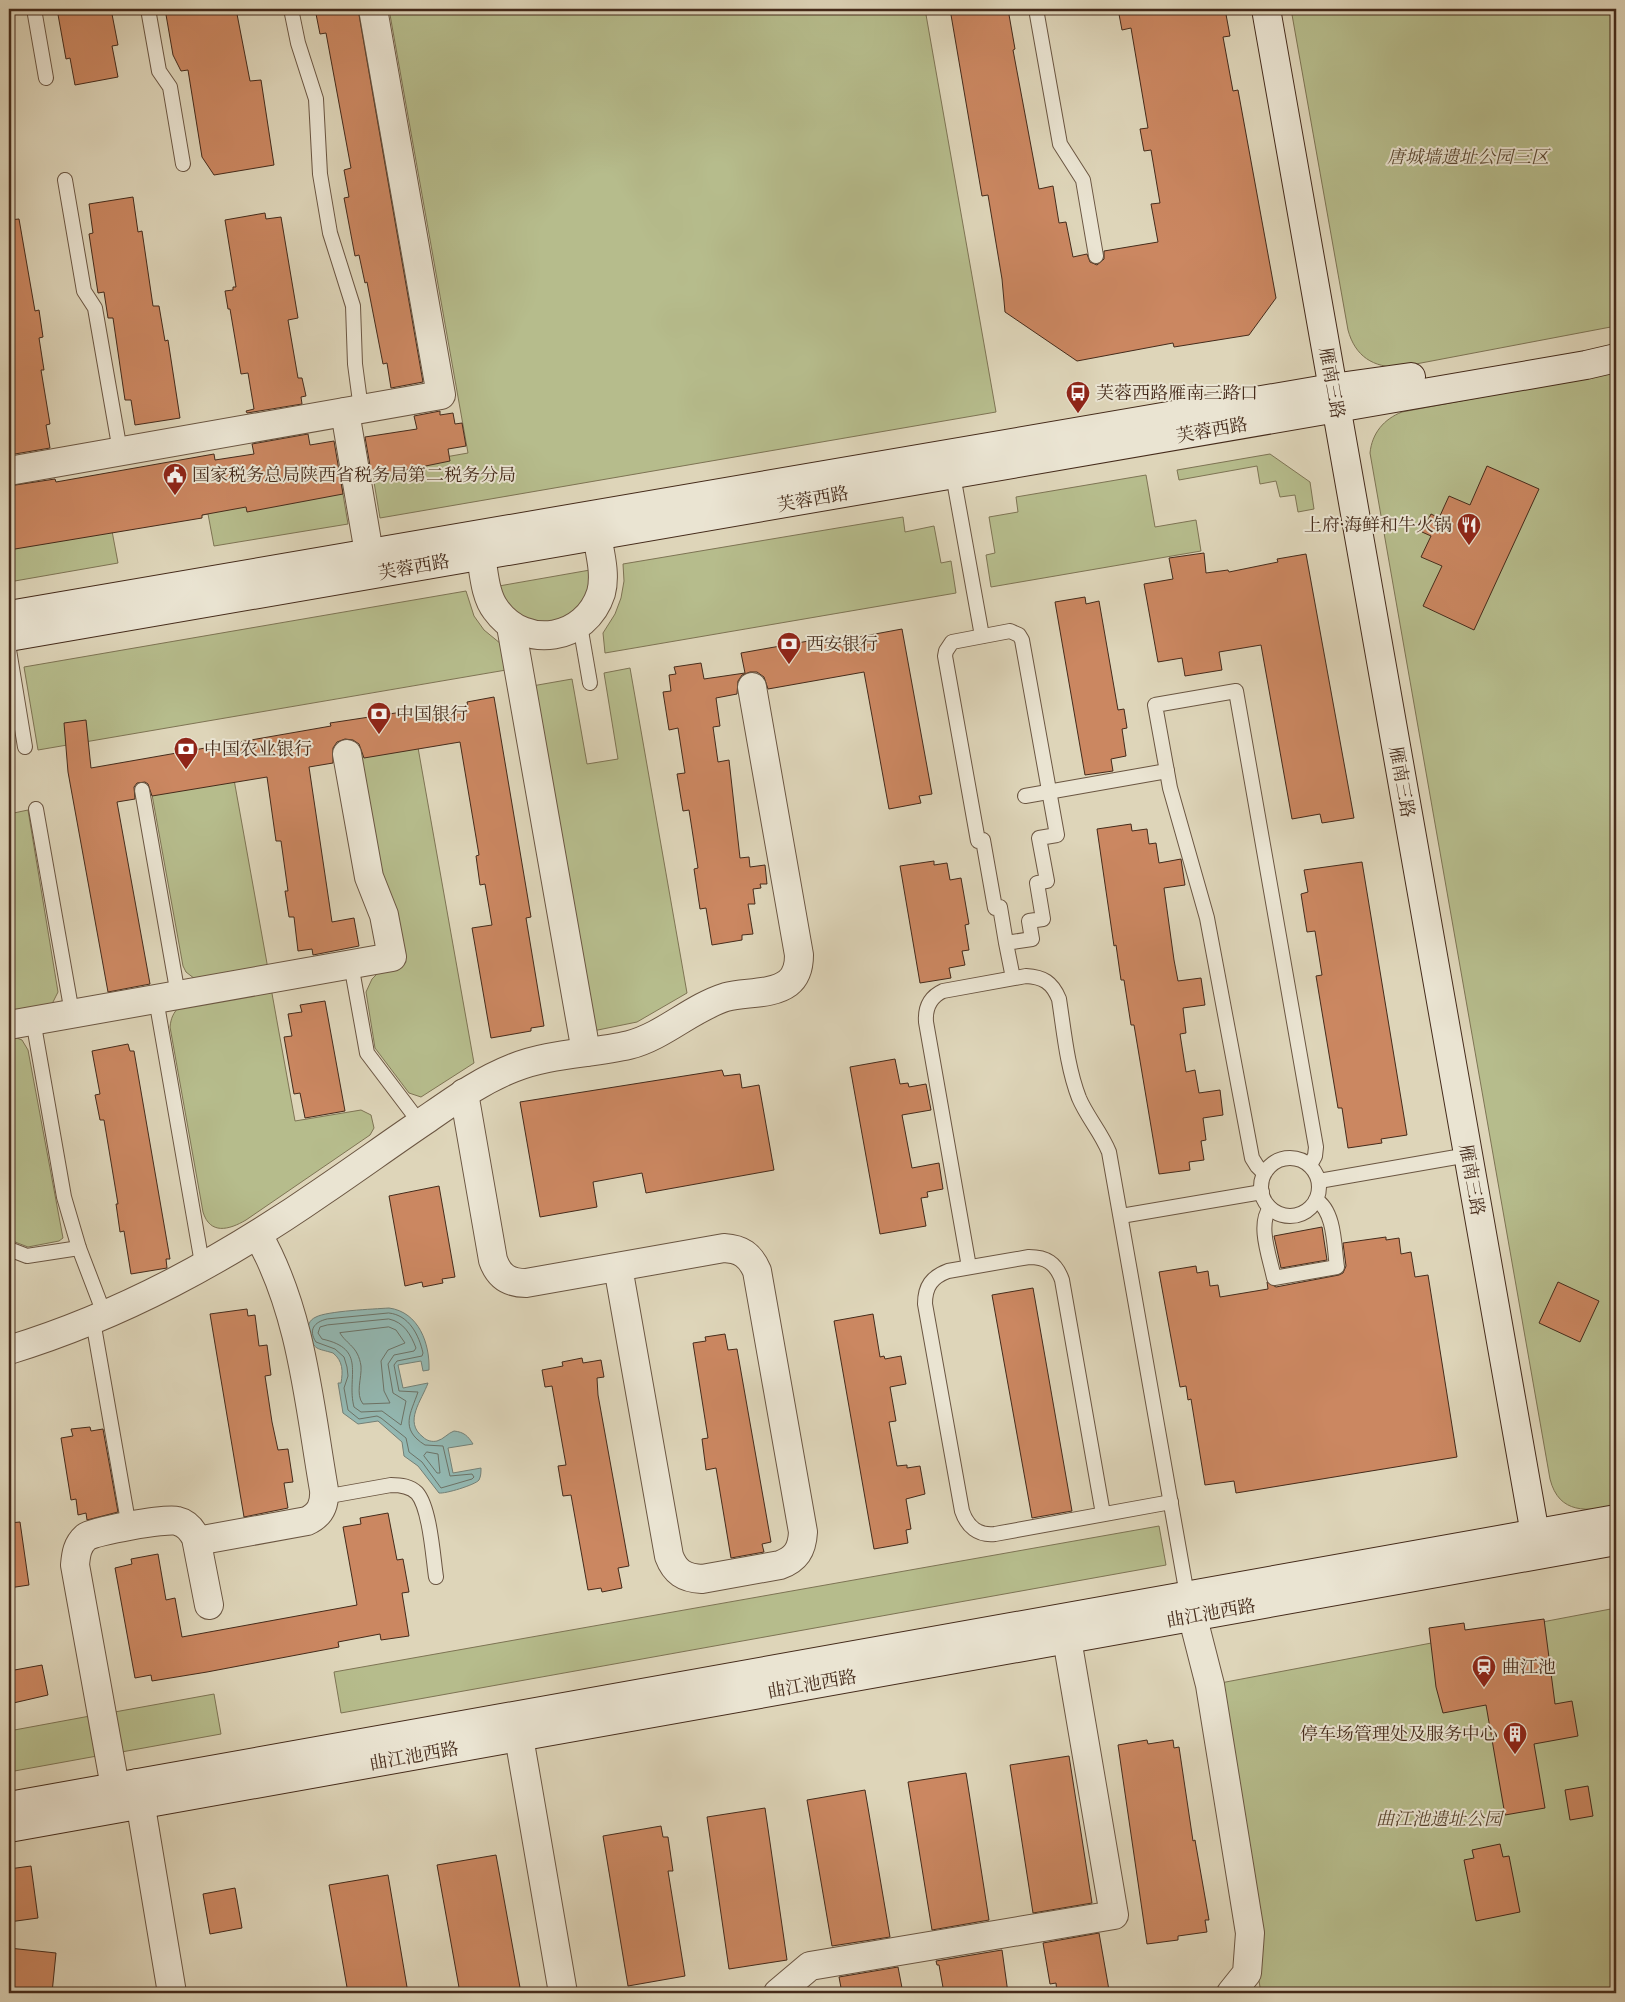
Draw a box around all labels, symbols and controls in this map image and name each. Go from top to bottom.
park label: 唐城墙遗址公园三区 [1387,147,1551,170]
street label: 雁南三路 [1313,346,1348,421]
bus stop icon: 芙蓉西路雁南三路口 [1065,380,1091,414]
place label: 芙蓉西路雁南三路口 [1096,383,1258,406]
street label: 芙蓉西路 [1175,414,1250,449]
public building icon: 国家税务总局陕西省税务局第二税务分局 [162,462,188,496]
place label: 国家税务总局陕西省税务局第二税务分局 [192,465,516,488]
street label: 芙蓉西路 [776,483,851,518]
restaurant icon: 上府·海鲜和牛火锅 [1456,512,1482,546]
place label: 上府·海鲜和牛火锅 [1304,515,1452,538]
street label: 芙蓉西路 [377,551,452,586]
bank icon: 西安银行 [776,631,802,665]
place label: 西安银行 [806,634,878,657]
bank icon: 中国银行 [366,701,392,735]
place label: 中国银行 [396,704,468,727]
bank icon: 中国农业银行 [173,736,199,770]
place label: 中国农业银行 [204,739,312,762]
street label: 雁南三路 [1383,745,1418,820]
street label: 雁南三路 [1453,1143,1488,1218]
street label: 曲江池西路 [1165,1595,1258,1634]
station icon: 曲江池 [1471,1654,1497,1688]
place label: 曲江池 [1502,1657,1556,1680]
street label: 曲江池西路 [766,1666,859,1705]
building icon: 停车场管理处及服务中心 [1502,1721,1528,1755]
place label: 停车场管理处及服务中心 [1300,1724,1498,1747]
street label: 曲江池西路 [368,1738,461,1777]
park label: 曲江池遗址公园 [1376,1809,1505,1832]

